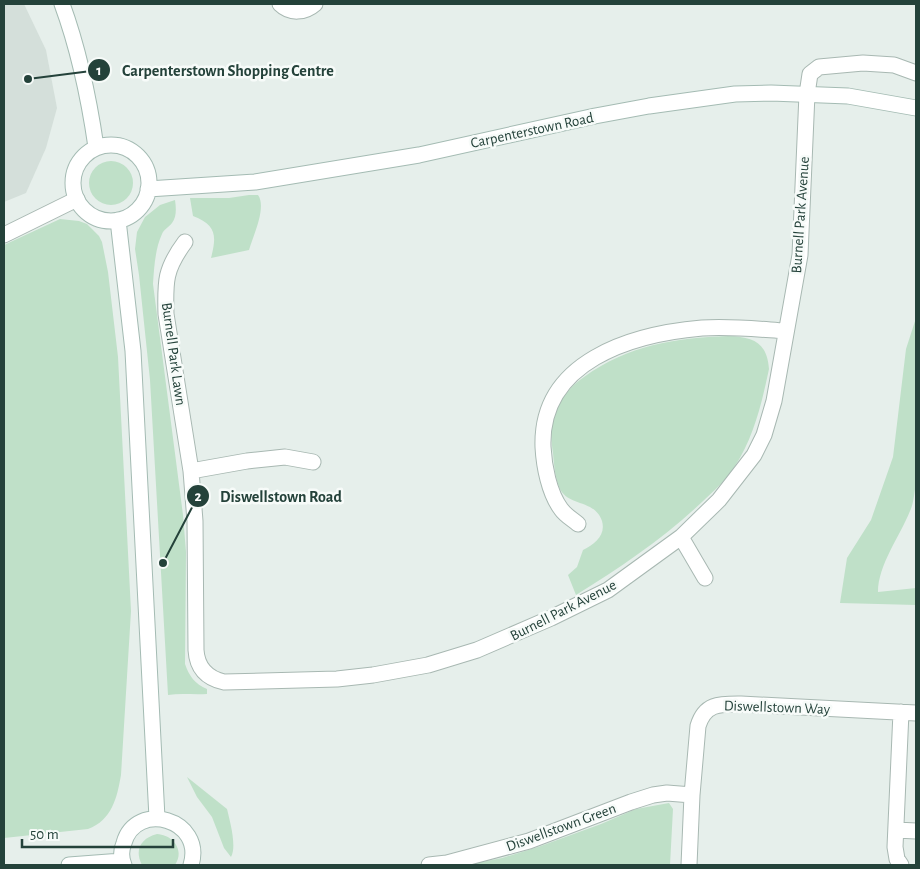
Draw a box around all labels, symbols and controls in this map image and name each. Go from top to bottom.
callout: Carpenterstown Shopping Centre [87,54,344,85]
text: 1 [96,63,102,78]
text: Carpenterstown Shopping Centre [122,63,334,79]
street label: Carpenterstown Road [469,110,595,151]
street label: Burnell Park Avenue [789,156,812,274]
street label: Burnell Park Lawn [159,301,188,407]
callout: Diswellstown Road [185,481,352,512]
text: 2 [194,489,202,504]
text: Diswellstown Road [220,489,342,505]
street label: Burnell Park Avenue [508,577,619,644]
street label: Diswellstown Way [724,698,831,717]
street label: Diswellstown Green [504,801,618,854]
scale bar [22,816,174,848]
text: 50 m [30,827,59,842]

